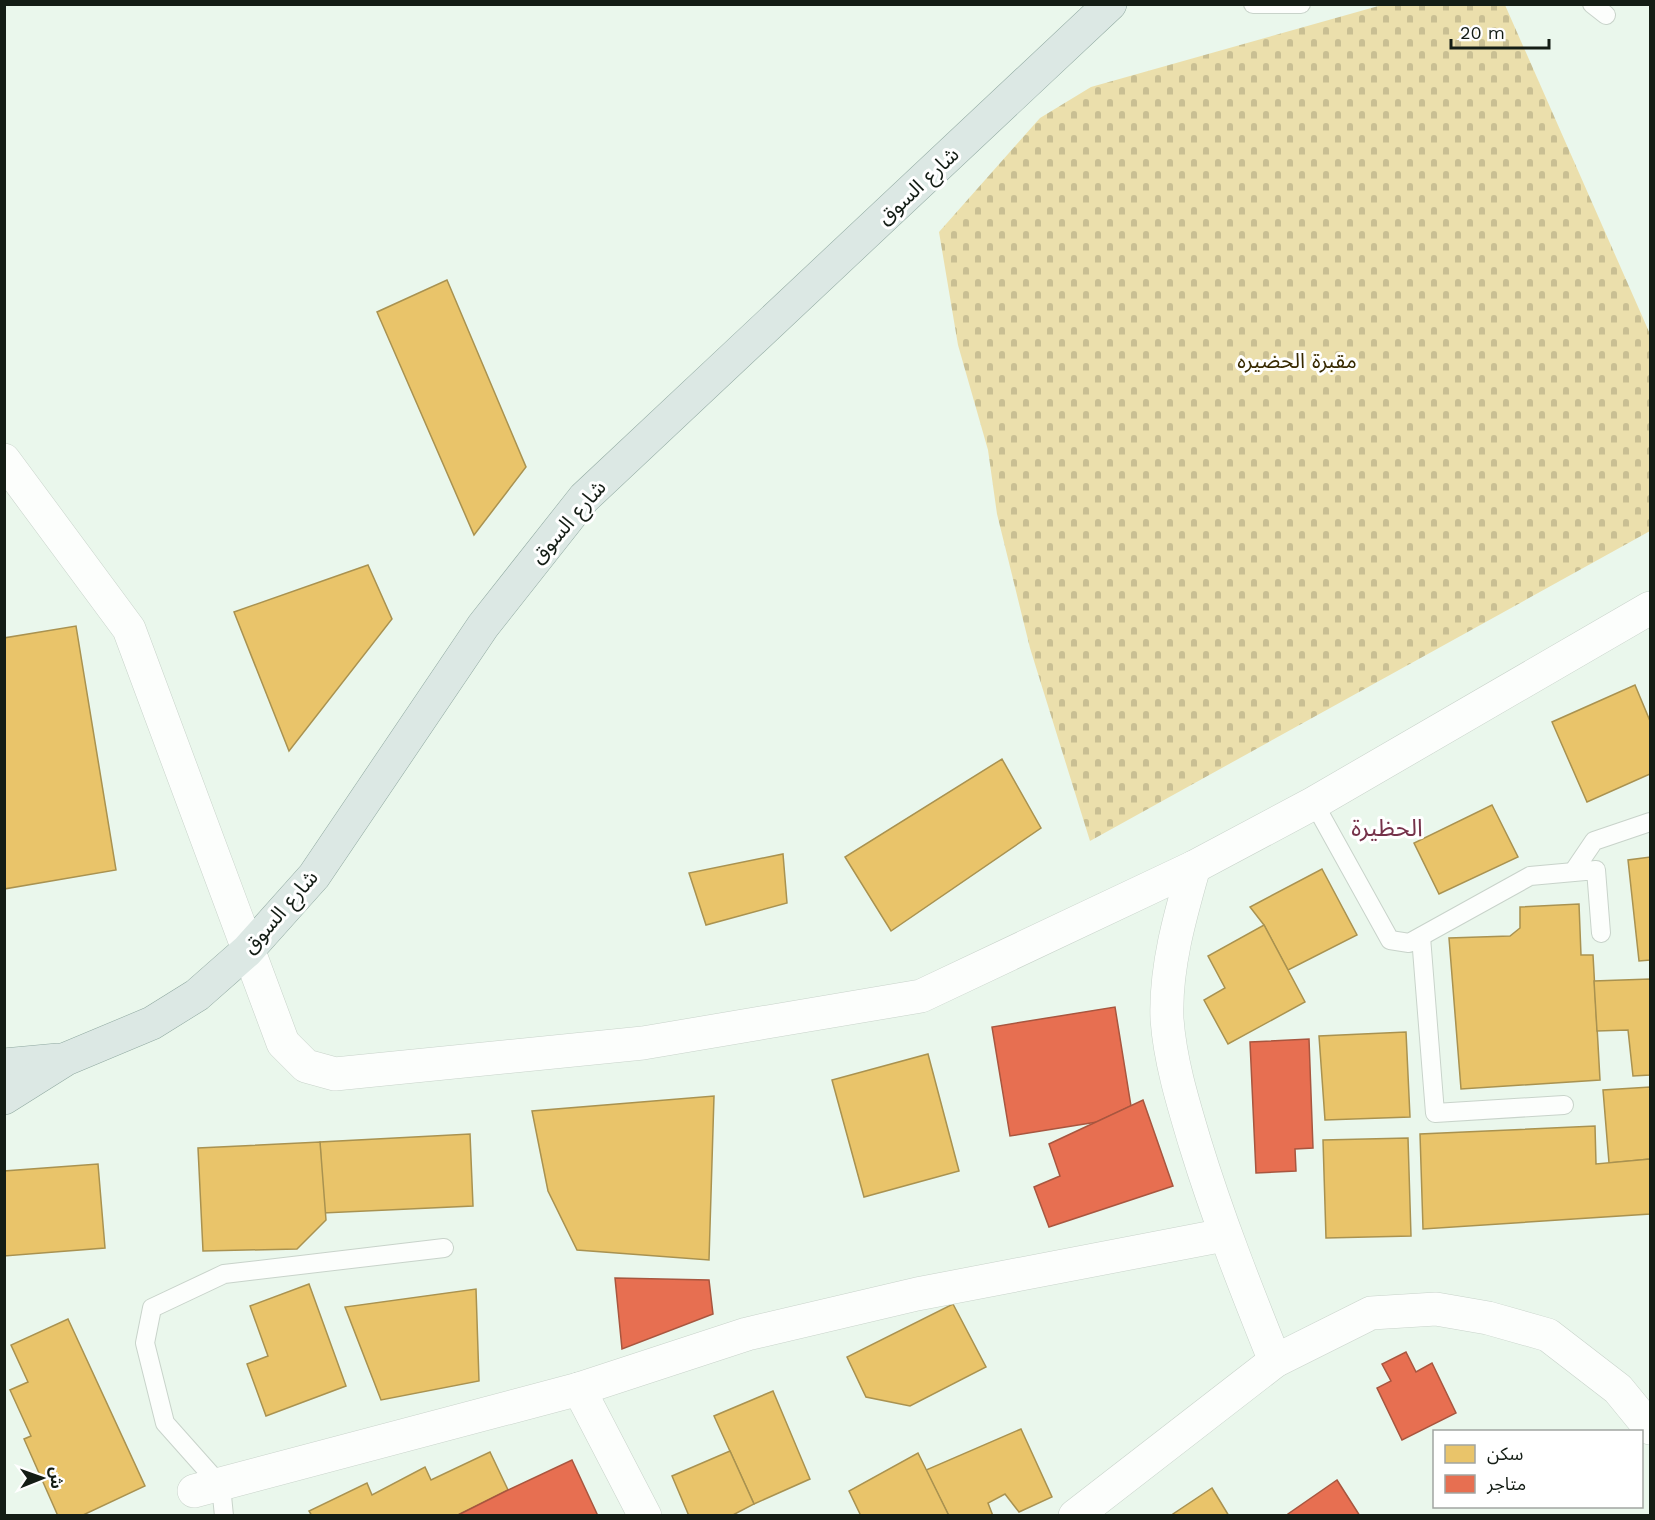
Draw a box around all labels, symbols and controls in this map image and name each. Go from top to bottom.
scale bar [1451,12,1548,50]
text: 20 m [1460,22,1505,43]
street label: شارع السوق [872,142,966,232]
park label: مقبرة الحضيره [1237,348,1357,373]
street label: شارع السوق [525,475,613,571]
district label: الحظيرة [1351,814,1423,842]
street label: شارع السوق [237,865,325,961]
legend [1433,1430,1643,1508]
text: سكن [1487,1443,1523,1465]
north arrow [12,1448,72,1508]
text: ش [47,1467,66,1489]
text: متاجر [1486,1473,1526,1495]

